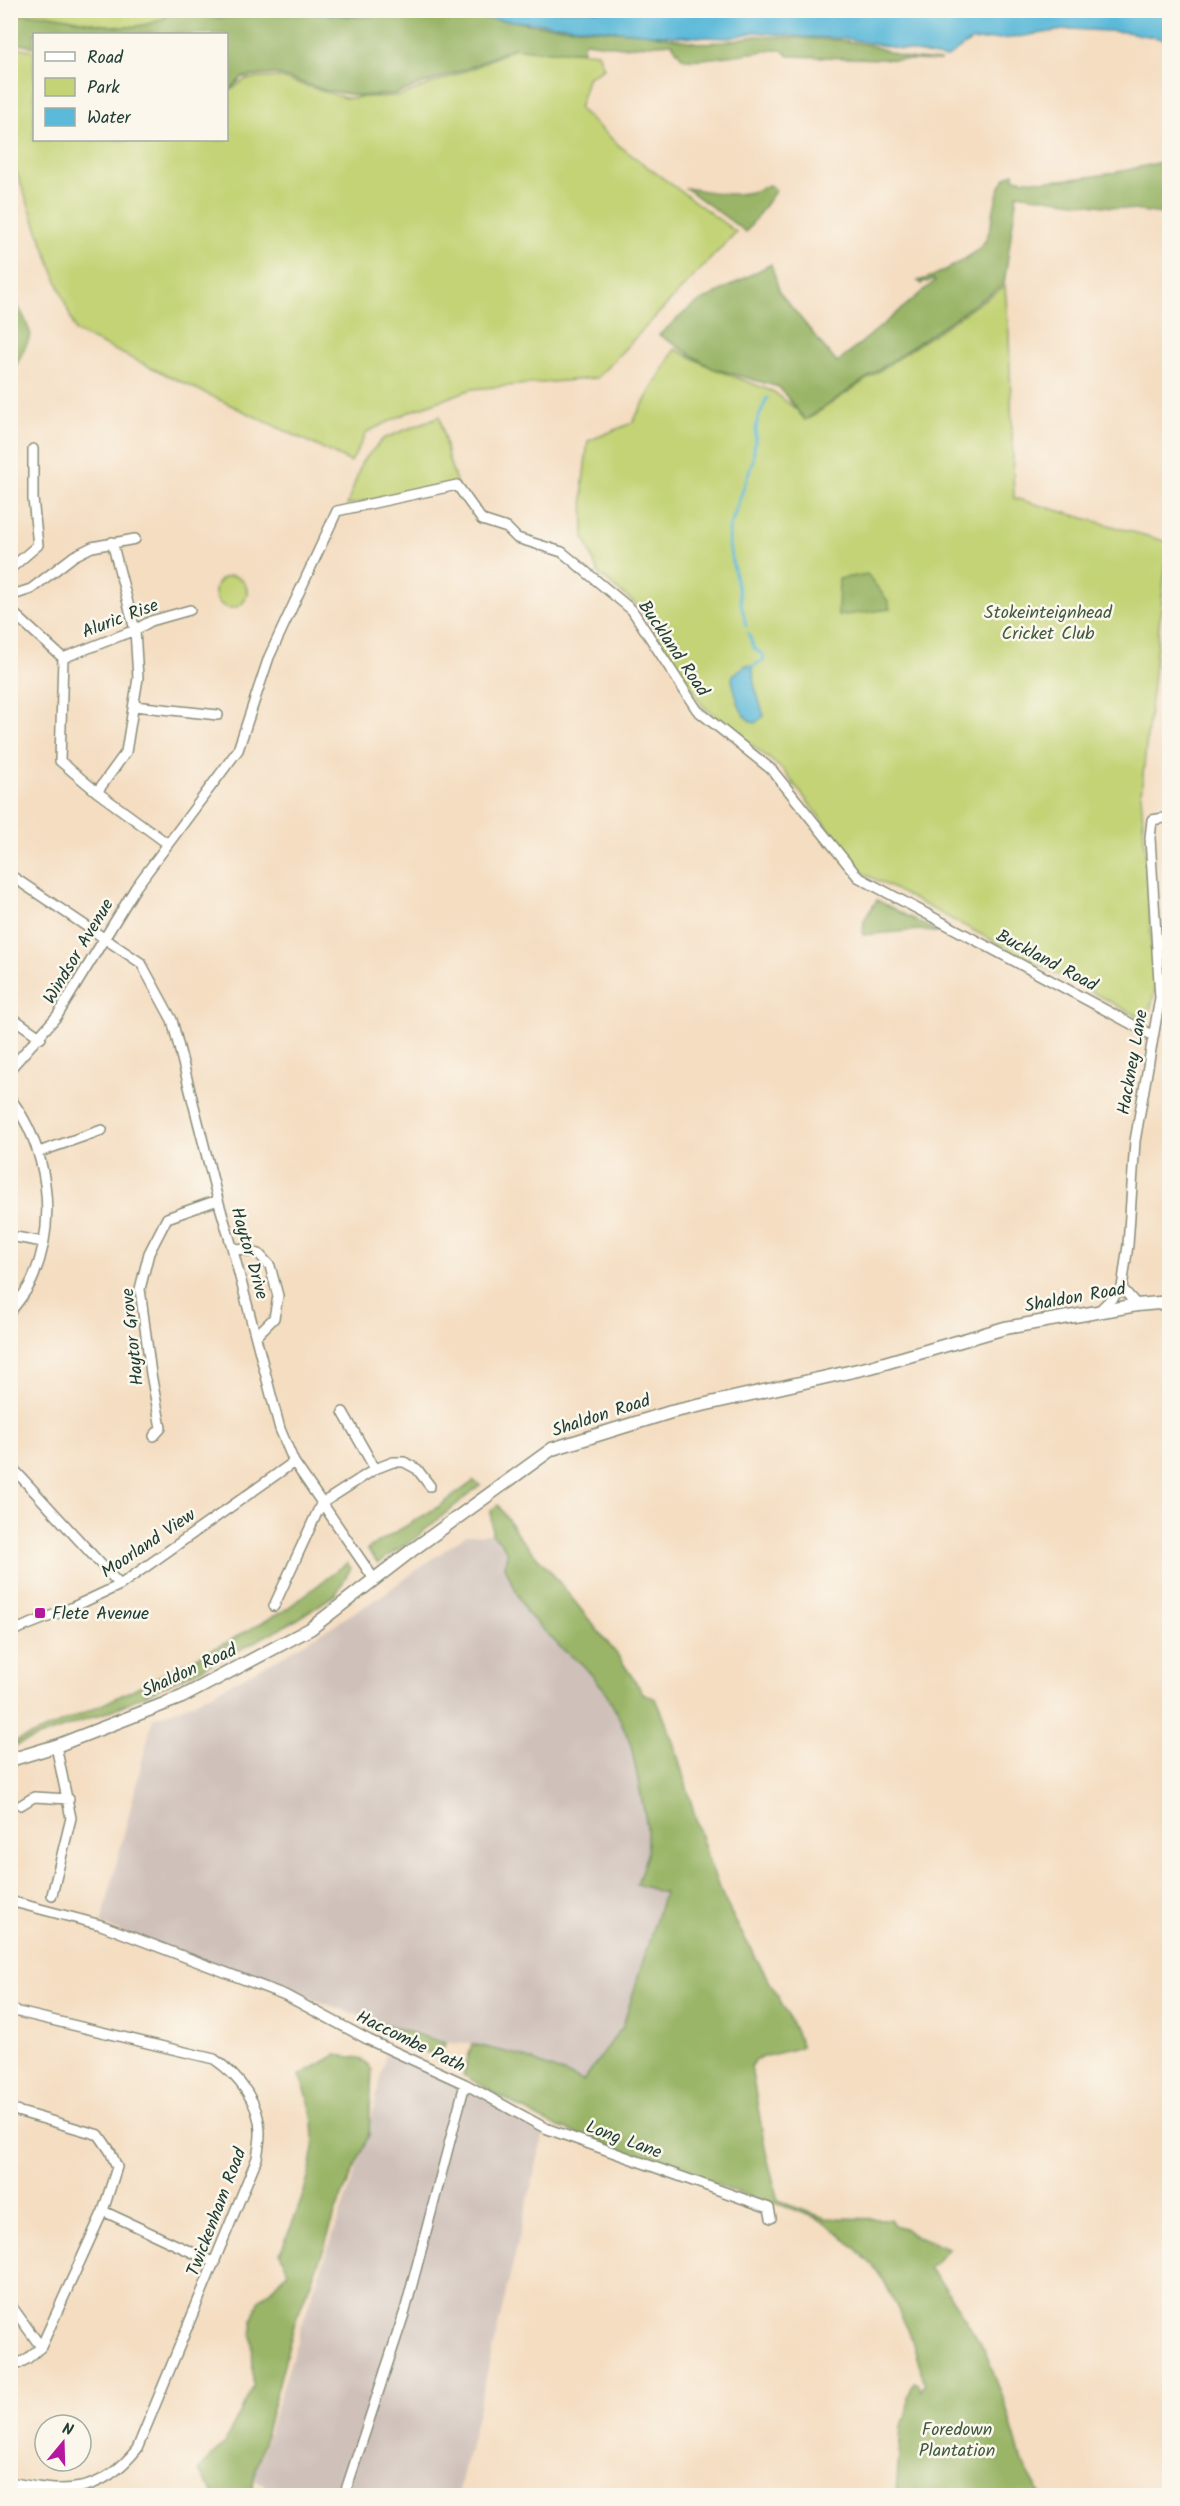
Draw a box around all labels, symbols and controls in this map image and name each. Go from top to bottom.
legend [33,33,228,141]
text: Road [87,44,124,73]
text: Park [87,74,120,103]
text: Water [87,104,132,133]
street label: Aluric Rise [78,592,163,647]
street label: Buckland Road [630,595,716,704]
park label: Stokeinteignhead Cricket Club [984,599,1113,649]
street label: Windsor Avenue [36,893,122,1010]
street label: Buckland Road [990,922,1103,1001]
street label: Hackney Lane [1110,1007,1157,1117]
street label: Haytor Drive [222,1204,276,1303]
street label: Shaldon Road [1022,1275,1129,1322]
street label: Haytor Grove [114,1287,153,1387]
street label: Shaldon Road [548,1387,655,1446]
street label: Moorland View [95,1501,203,1587]
place label: Flete Avenue [52,1600,149,1629]
marker: Flete Avenue [33,1606,47,1620]
street label: Shaldon Road [137,1636,243,1706]
street label: Haccombe Path [351,2003,470,2081]
street label: Long Lane [581,2113,666,2168]
street label: Twickenham Road [180,2143,256,2281]
north arrow [33,2413,93,2473]
park label: Foredown Plantation [919,2416,995,2466]
text: N [59,2417,76,2444]

